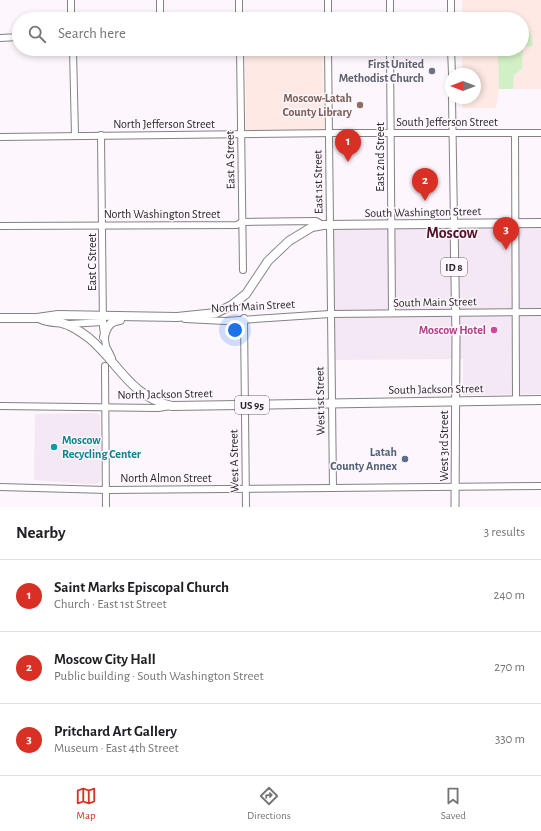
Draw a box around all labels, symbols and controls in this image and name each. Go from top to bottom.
search box [12,12,529,56]
icon: search [26,23,48,45]
text: Search here [58,26,126,41]
place label: First United Methodist Church [339,58,425,84]
marker: First United Methodist Church [427,66,437,76]
north arrow [445,68,481,104]
place label: Moscow-Latah County Library [282,92,353,119]
marker: Moscow-Latah County Library [355,100,365,110]
street label: South Jefferson Street [396,116,498,128]
street label: North Jefferson Street [113,118,215,130]
street label: East 2nd Street [374,122,386,192]
pin: 1 [335,129,361,162]
street label: East A Street [223,130,237,189]
street label: East 1st Street [311,150,325,214]
pin: 2 [412,168,438,201]
street label: South Washington Street [365,205,482,219]
street label: North Washington Street [104,208,221,220]
pin: 3 [493,217,519,250]
district label: Moscow [426,225,479,241]
street label: East C Street [86,233,98,291]
road number: ID 8 [441,258,467,276]
street label: South Main Street [393,295,477,309]
street label: North Main Street [211,298,295,314]
your location [225,320,245,340]
place label: Moscow Hotel [419,324,486,336]
marker: Moscow Hotel [489,325,499,335]
street label: West 1st Street [313,366,327,435]
street label: South Jackson Street [388,382,484,396]
street label: North Jackson Street [117,387,213,401]
road number: US 95 [235,396,269,414]
street label: West 3rd Street [438,410,450,482]
street label: West A Street [227,429,241,493]
place label: Moscow Recycling Center [62,434,142,461]
marker: Moscow Recycling Center [49,442,59,452]
place label: Latah County Annex [330,446,397,473]
marker: Latah County Annex [400,454,410,464]
street label: North Almon Street [120,472,212,484]
text: Nearby [16,524,66,541]
text: 3 results [484,526,525,539]
text: Saint Marks Episcopal Church [54,580,229,595]
text: 1 [27,589,31,602]
text: 240 m [493,589,525,602]
text: Church · East 1st Street [54,598,167,611]
text: Moscow City Hall [54,652,156,667]
text: 2 [26,661,32,674]
text: 270 m [494,661,525,674]
text: Public building · South Washington Street [54,670,264,683]
text: Pritchard Art Gallery [54,724,177,739]
text: 3 [26,733,32,746]
text: 330 m [495,733,525,746]
text: Museum · East 4th Street [54,742,179,755]
tab: Map [75,785,97,822]
tab: Directions [247,785,291,822]
tab: Saved [441,785,466,822]

